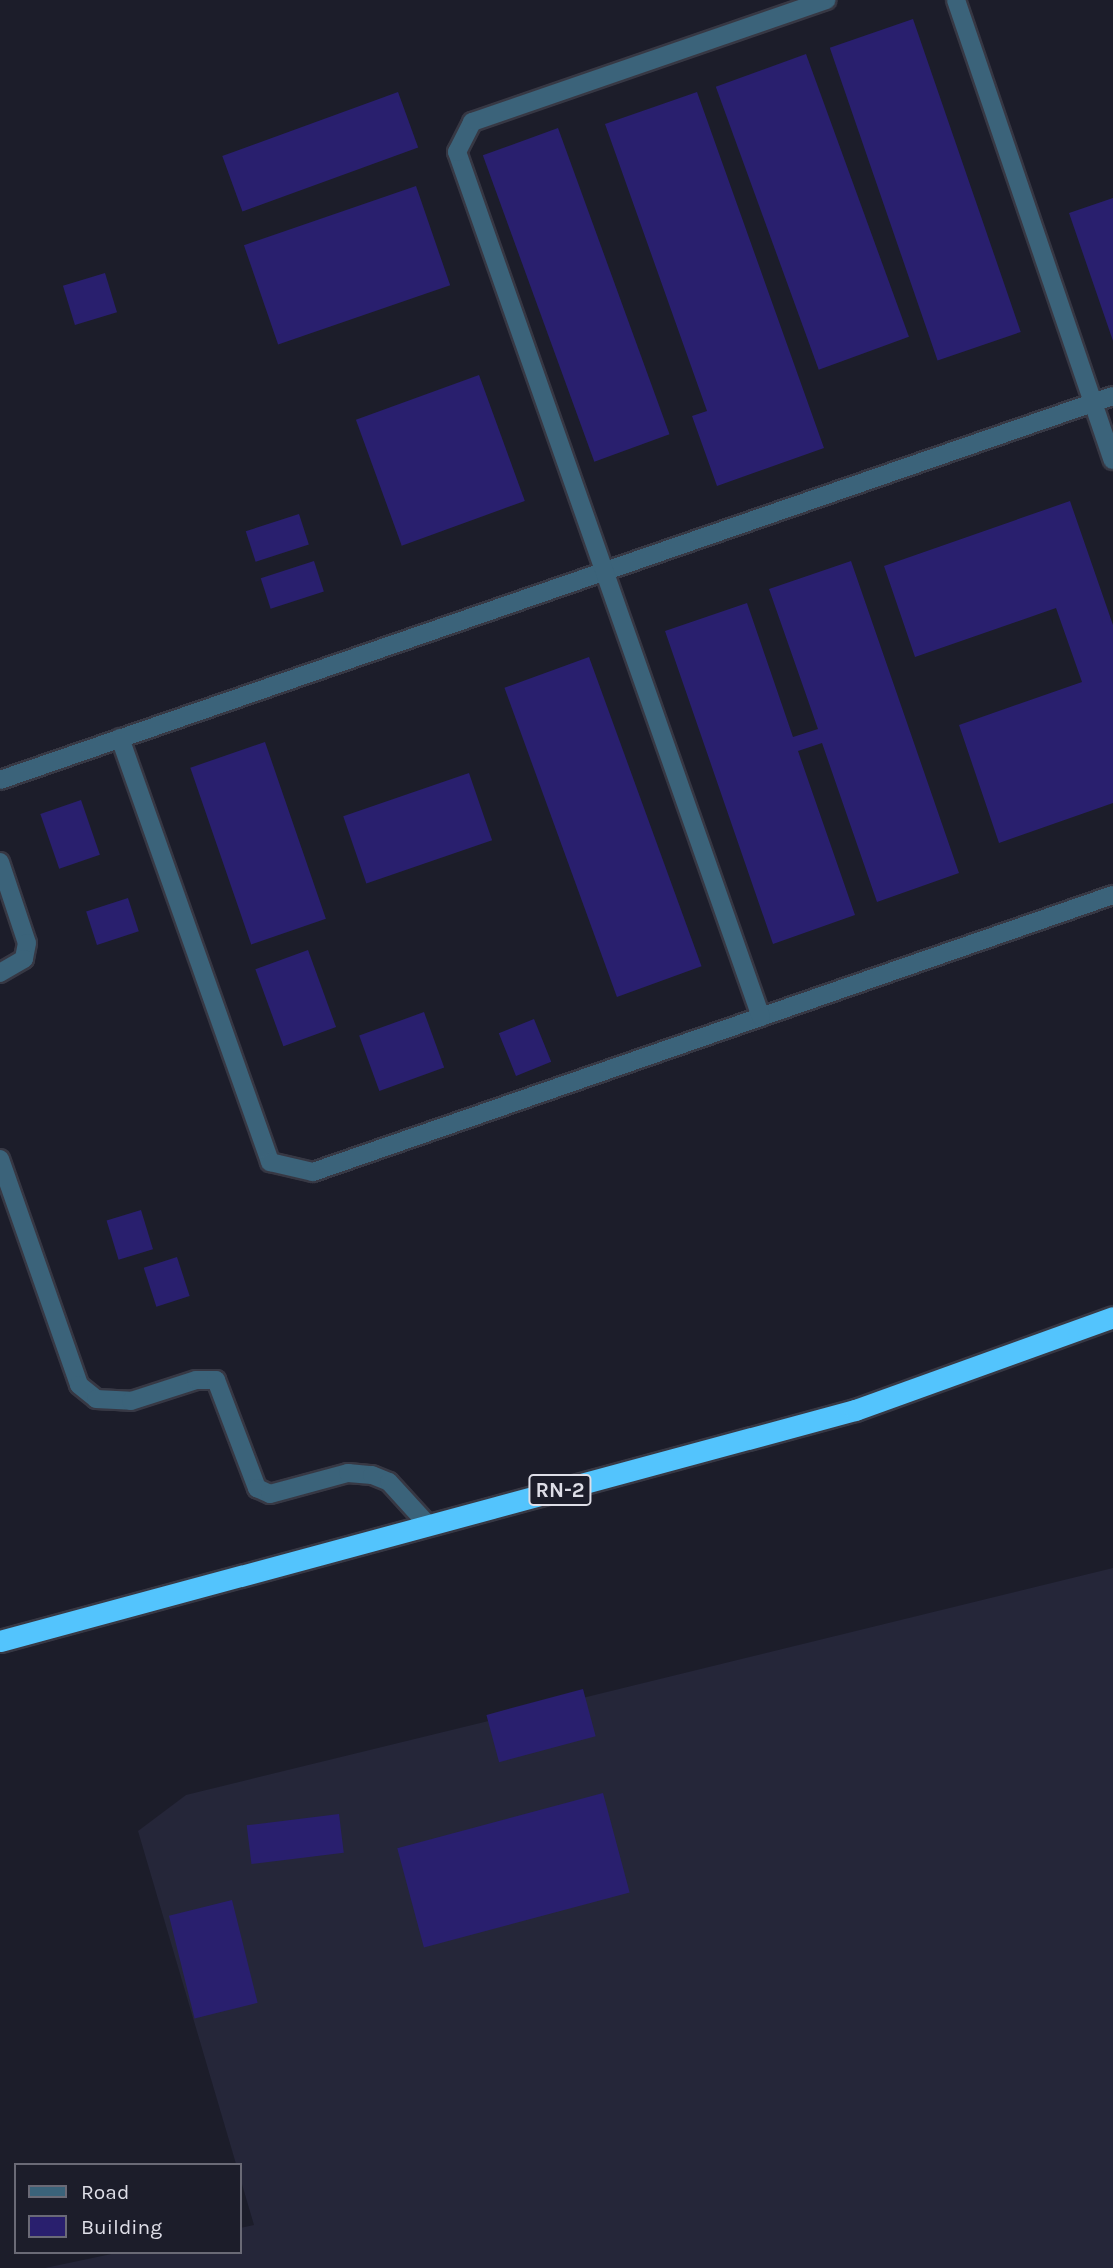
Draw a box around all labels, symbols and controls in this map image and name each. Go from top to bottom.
road number: RN-2 [527,1472,593,1508]
legend [14,2163,242,2254]
text: Road [81,2180,129,2204]
text: Building [81,2215,162,2239]

